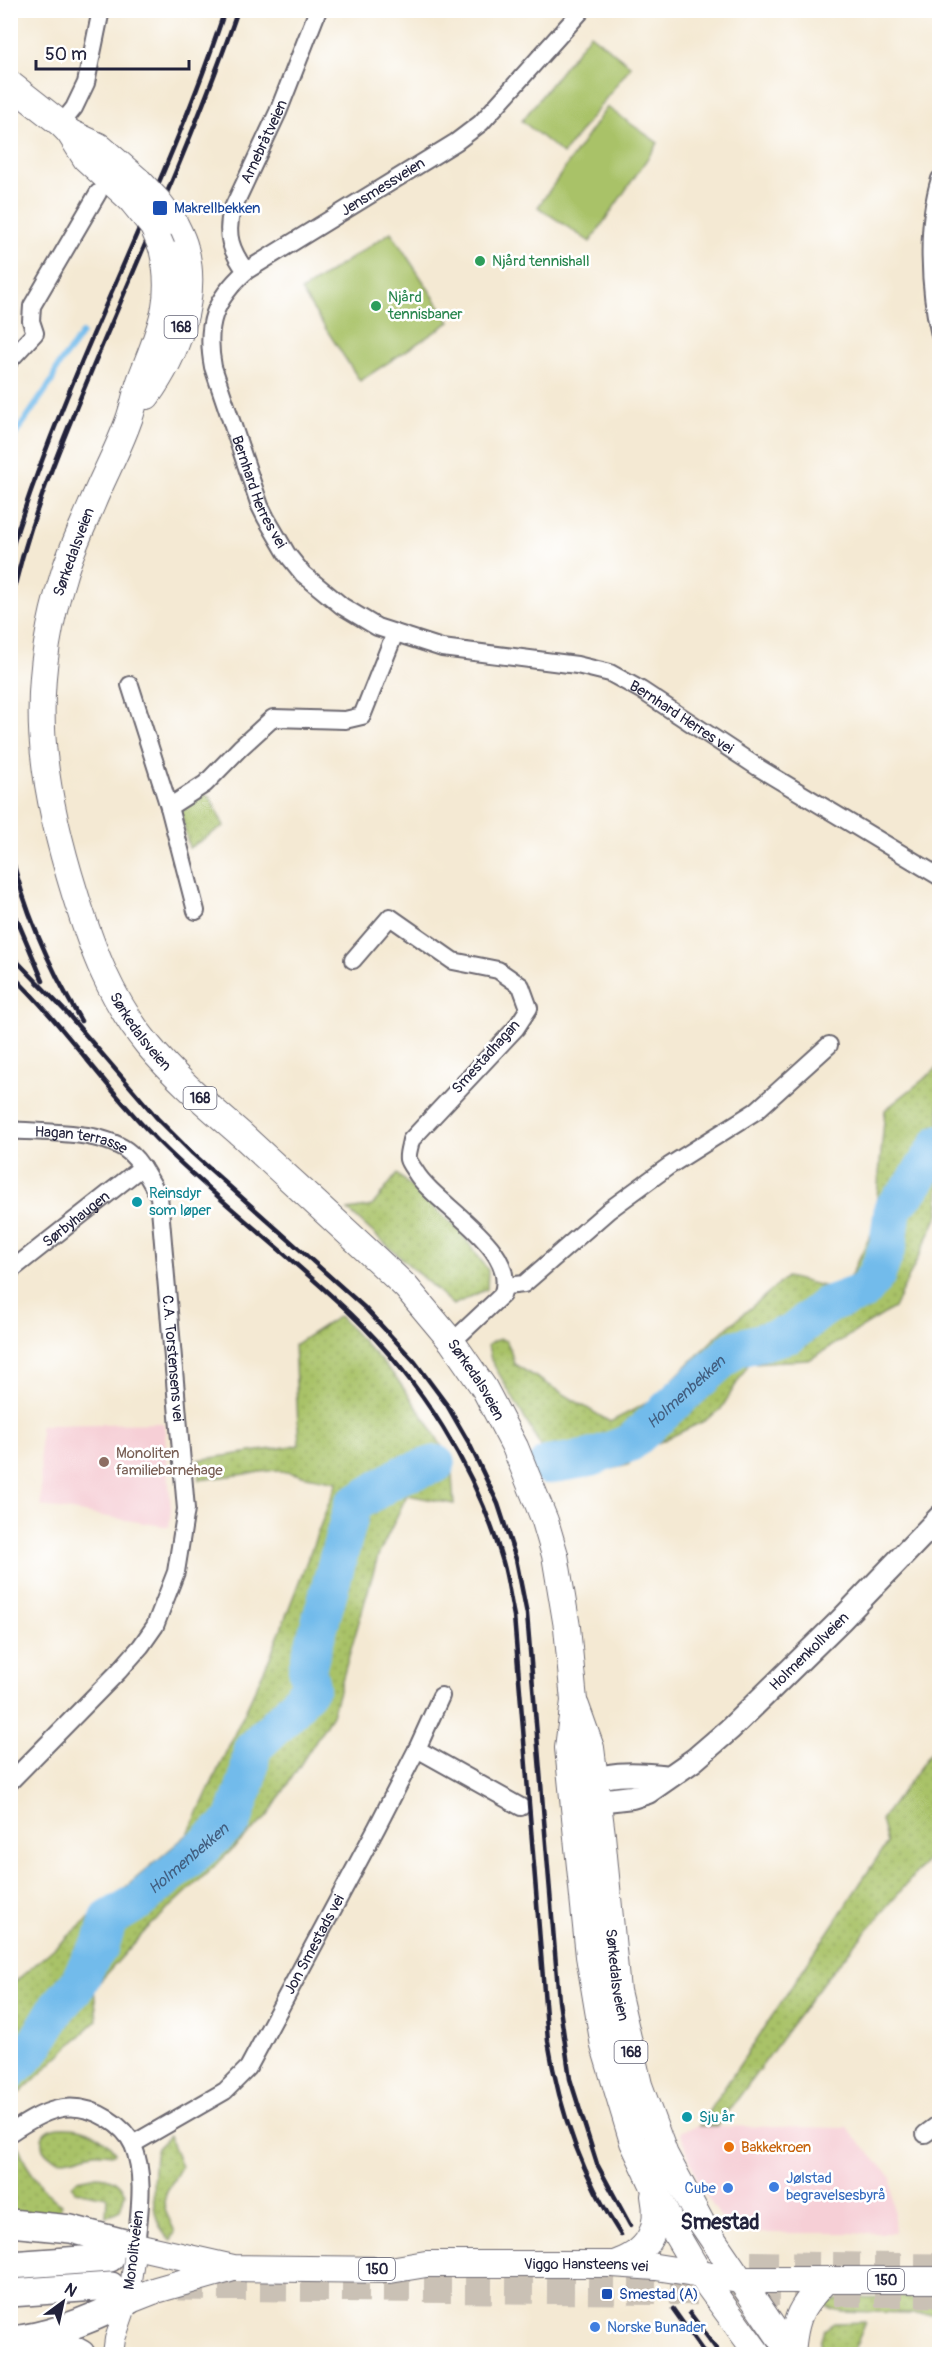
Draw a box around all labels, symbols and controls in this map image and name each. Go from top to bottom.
scale bar [36,33,189,71]
text: 50 m [45,43,87,66]
street label: Arnebråtveien [236,97,291,186]
street label: Jensmessveien [337,154,429,220]
marker: Makrellbekken [151,199,169,217]
place label: Makrellbekken [174,199,260,218]
place label: Njård tennishall [492,252,590,271]
marker: Njård tennishall [473,254,487,268]
place label: Njård tennisbaner [387,288,463,324]
marker: Njård tennisbaner [369,299,383,313]
road number: 168 [164,316,198,338]
street label: Bernhard Herres vei [227,433,291,552]
street label: Sørkedalsveien [49,505,99,599]
street label: Bernhard Herres vei [626,676,737,758]
street label: Sørkedalsveien [106,989,176,1075]
street label: Smestadhagan [448,1016,524,1098]
road number: 168 [184,1087,216,1109]
street label: Hagan terrasse [34,1122,132,1158]
place label: Reinsdyr som løper [149,1184,212,1220]
street label: Sørbyhaugen [39,1187,113,1251]
marker: Reinsdyr som løper [130,1195,144,1209]
street label: C.A. Torstensens vei [158,1294,188,1423]
street label: Sørkedalsveien [443,1335,509,1424]
water label: Holmenbekken [643,1351,730,1433]
place label: Monoliten familiebarnehage [116,1444,223,1480]
marker: Monoliten familiebarnehage [97,1455,111,1469]
street label: Holmenkollveien [765,1608,853,1695]
water label: Holmenbekken [144,1818,234,1899]
street label: Jon Smestads vei [280,1891,349,1997]
street label: Sørkedalsveien [602,1928,633,2023]
road number: 168 [614,2041,648,2063]
place label: Sju år [699,2108,735,2127]
marker: Sju år [680,2110,694,2124]
place label: Bakkekroen [741,2138,811,2157]
marker: Bakkekroen [722,2140,736,2154]
place label: Jølstad begravelsesbyrå [786,2169,886,2205]
place label: Cube [684,2179,717,2198]
marker: Jølstad begravelsesbyrå [767,2180,781,2194]
marker: Cube [721,2181,735,2195]
street label: Monolitveien [120,2209,148,2291]
district label: Smestad [680,2209,760,2236]
street label: Viggo Hansteens vei [524,2255,649,2276]
road number: 150 [359,2258,395,2280]
road number: 150 [868,2269,904,2291]
north arrow [33,2272,93,2332]
text: N [61,2279,81,2302]
place label: Smestad (A) [619,2285,699,2304]
marker: Smestad (A) [600,2287,614,2301]
place label: Norske Bunader [607,2318,707,2337]
marker: Norske Bunader [588,2320,602,2334]

